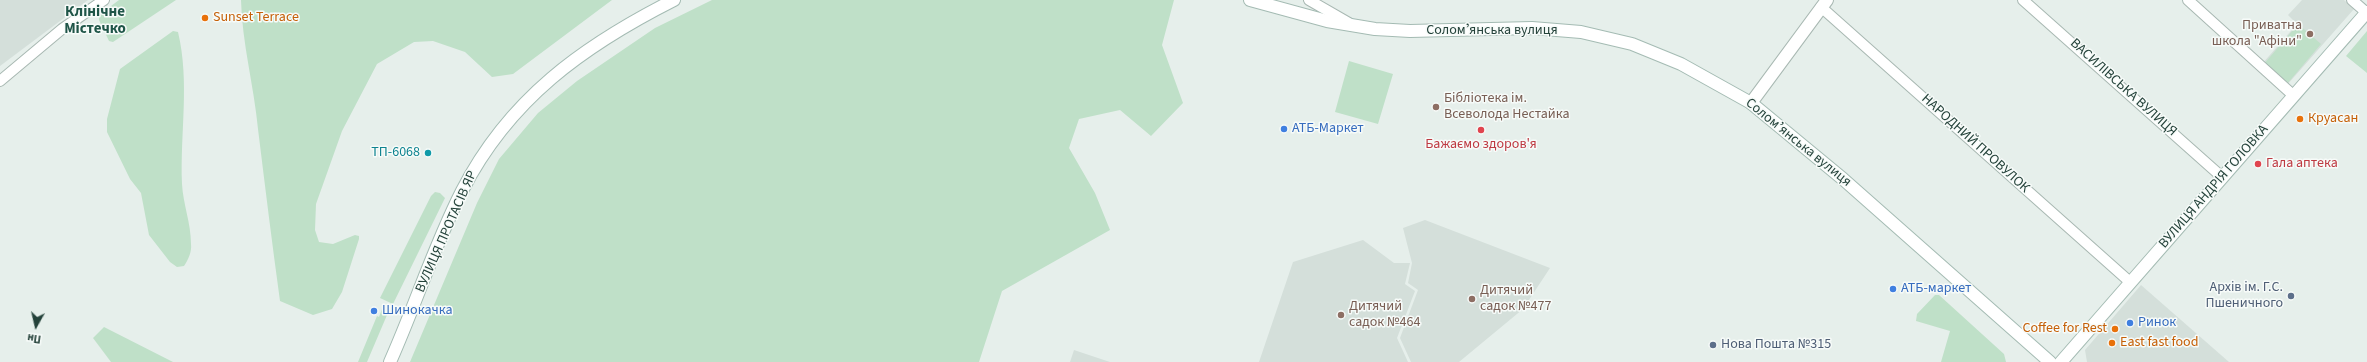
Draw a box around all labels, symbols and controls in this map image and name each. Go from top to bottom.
district label: Клінічне Містечко [64,4,126,39]
place label: Sunset Terrace [213,10,299,26]
marker: Sunset Terrace [200,13,210,23]
place label: Приватна школа "Афіни" [2212,18,2302,50]
street label: Соломʼянська вулиця [1426,23,1558,39]
marker: Приватна школа "Афіни" [2305,29,2315,39]
street label: ВАСИЛІВСЬКА ВУЛИЦЯ [2066,36,2180,140]
place label: Бібліотека ім. Всеволода Нестайка [1444,91,1570,124]
street label: НАРОДНИЙ ПРОВУЛОК [1917,91,2033,197]
street label: Соломʼянська вулиця [1742,95,1854,191]
marker: Бібліотека ім. Всеволода Нестайка [1431,102,1441,112]
place label: Круасан [2308,111,2358,127]
marker: Круасан [2295,114,2305,124]
place label: АТБ-Маркет [1292,121,1364,137]
street label: ВУЛИЦЯ АНДРІЯ ГОЛОВКА [2156,122,2272,252]
marker: АТБ-Маркет [1279,124,1289,134]
marker: Бажаємо здоров'я [1476,125,1486,135]
place label: Бажаємо здоров'я [1425,137,1537,153]
place label: ТП-6068 [371,145,420,161]
marker: ТП-6068 [423,148,433,158]
place label: Гала аптека [2266,156,2338,172]
marker: Гала аптека [2253,159,2263,169]
street label: ВУЛИЦЯ ПРОТАСІВ ЯР [413,168,481,296]
place label: Архів ім. Г.С. Пшеничного [2205,280,2283,312]
place label: АТБ-маркет [1901,281,1971,297]
place label: Дитячий садок №477 [1480,283,1551,316]
marker: АТБ-маркет [1888,284,1898,294]
marker: Архів ім. Г.С. Пшеничного [2286,291,2296,301]
marker: Дитячий садок №477 [1467,294,1477,304]
place label: Дитячий садок №464 [1349,299,1420,332]
place label: Шинокачка [382,303,453,319]
north arrow [16,306,56,346]
marker: Шинокачка [369,306,379,316]
marker: Дитячий садок №464 [1336,310,1346,320]
place label: Ринок [2138,315,2176,331]
marker: Ринок [2125,318,2135,328]
place label: Coffee for Rest [2023,321,2107,337]
marker: Coffee for Rest [2110,324,2120,334]
text: Пн [26,330,42,347]
place label: East fast food [2120,335,2198,351]
place label: Нова Пошта №315 [1721,337,1831,353]
marker: East fast food [2107,338,2117,348]
marker: Нова Пошта №315 [1708,340,1718,350]

